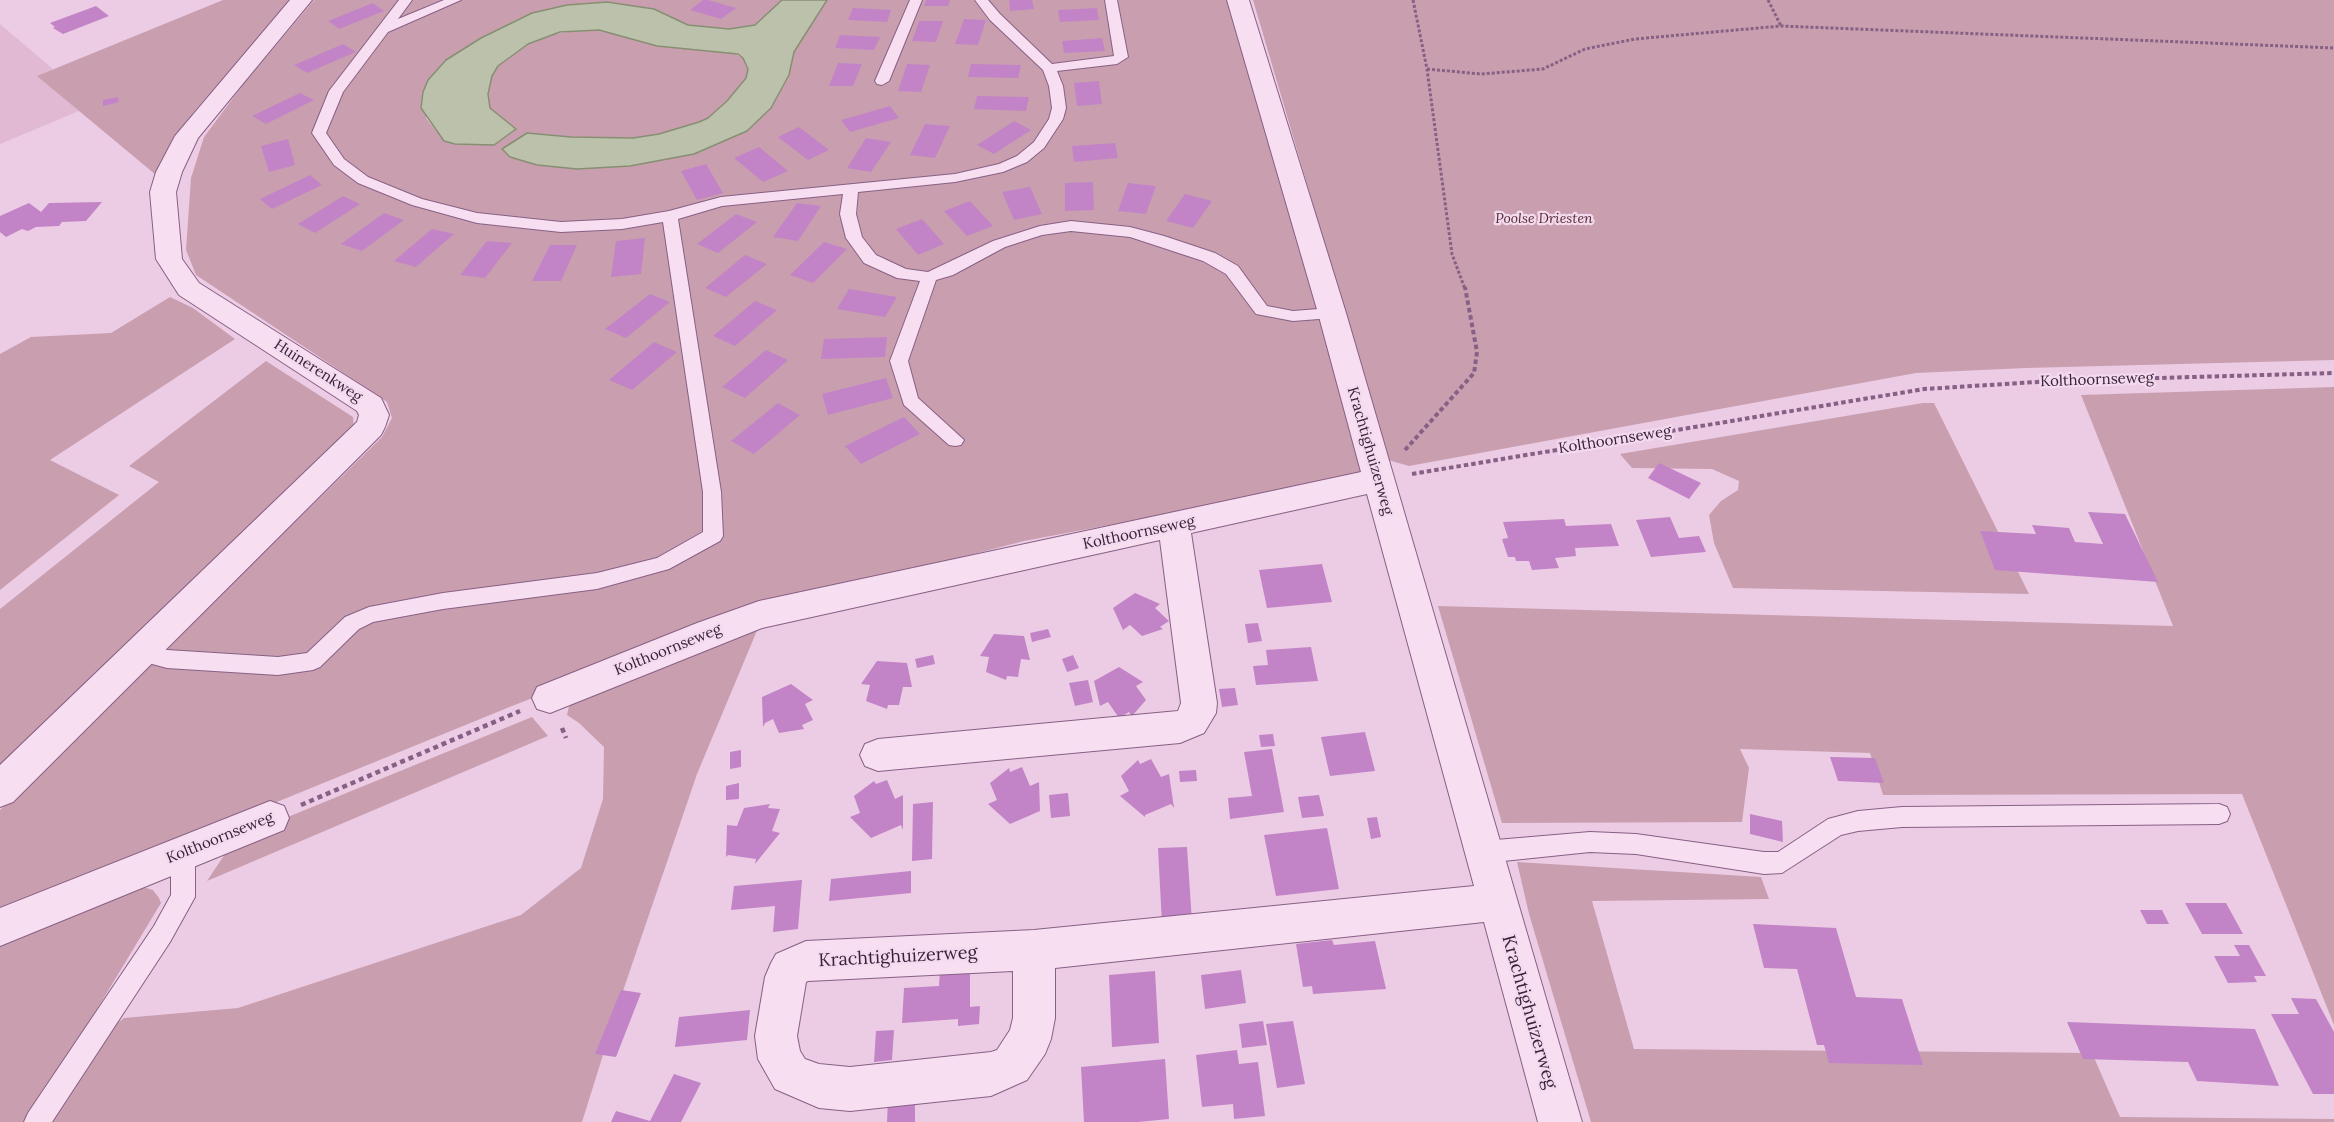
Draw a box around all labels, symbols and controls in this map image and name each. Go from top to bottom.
park label: Poolse Driesten [1495,211,1593,227]
street label: Huinerenkweg [270,336,366,406]
street label: Kolthoornseweg [2040,369,2154,391]
street label: Krachtighuizerweg [1343,385,1397,517]
street label: Kolthoornseweg [1557,422,1673,458]
street label: Kolthoornseweg [1081,512,1197,554]
street label: Kolthoornseweg [612,620,724,680]
street label: Kolthoornseweg [164,808,276,868]
street label: Krachtighuizerweg [1497,933,1561,1091]
street label: Krachtighuizerweg [818,942,978,972]

